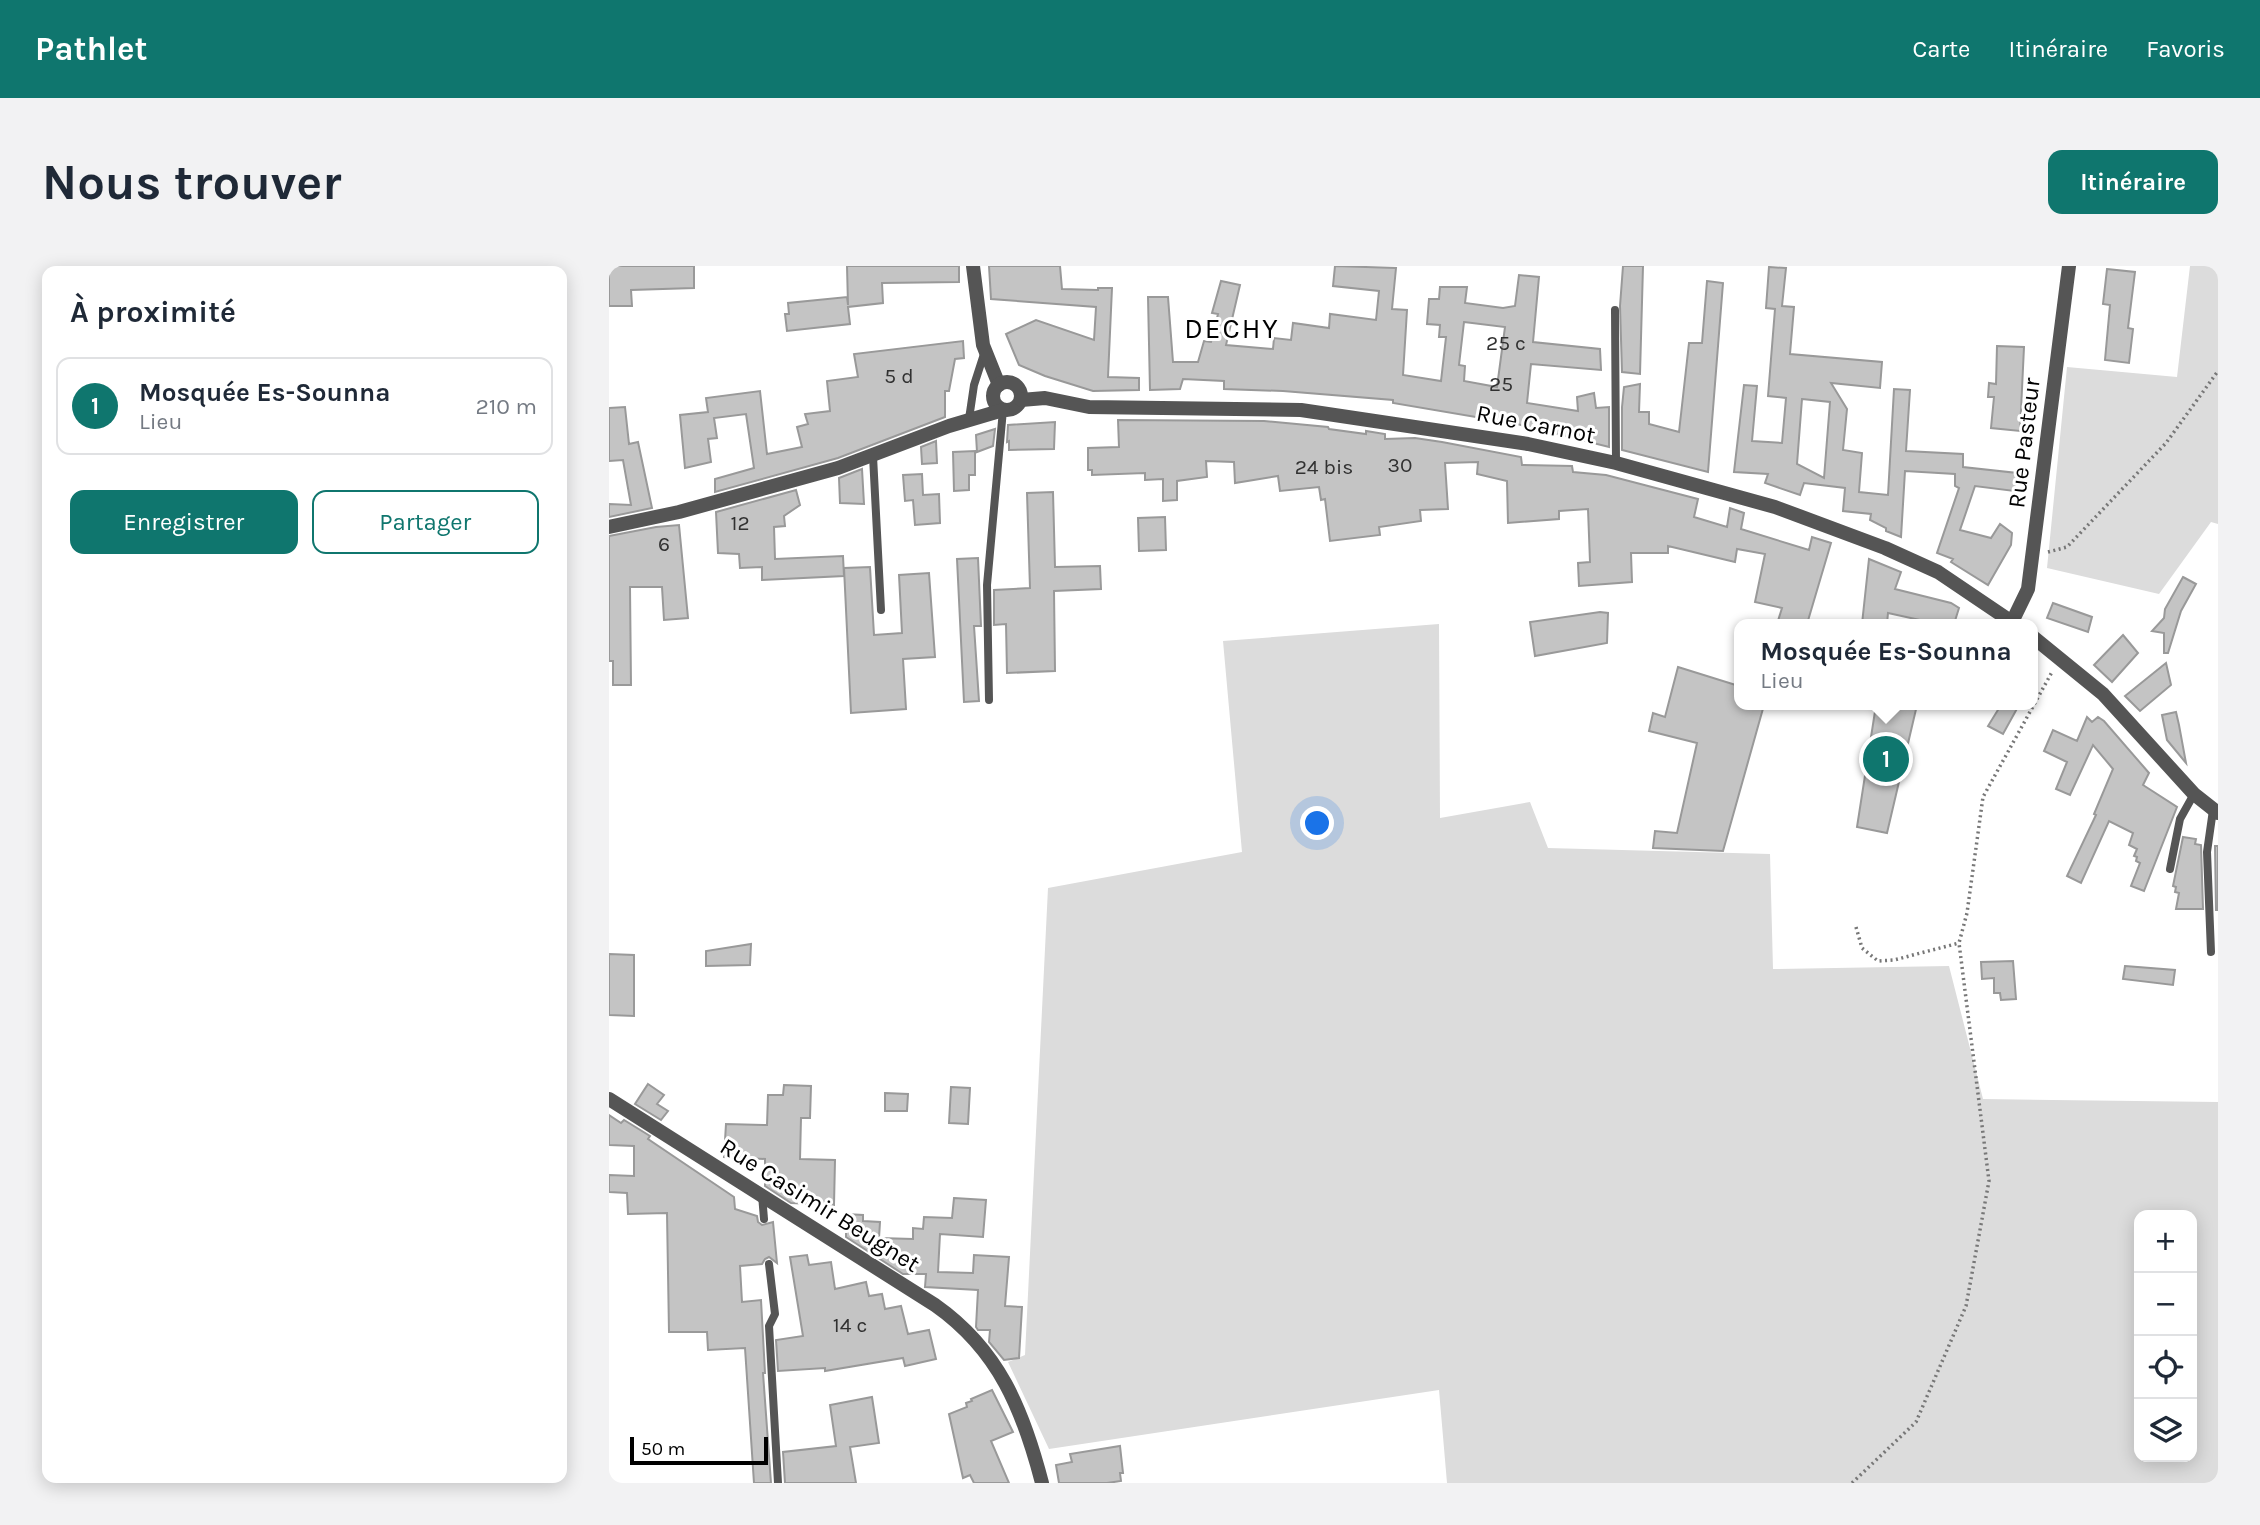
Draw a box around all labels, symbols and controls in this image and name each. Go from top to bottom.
text: Pathlet [35,30,148,68]
text: Carte [1912,35,1970,63]
text: Itinéraire [2008,35,2108,63]
text: Favoris [2146,35,2225,63]
button: Itinéraire [2048,150,2218,214]
text: Nous trouver [42,154,342,211]
text: À proximité [70,294,236,330]
district label: DECHY [1184,312,1280,345]
house number: 25 c [1486,331,1526,355]
house number: 5 d [884,364,914,388]
house number: 25 [1489,372,1513,396]
street label: Rue Pasteur [2002,376,2046,510]
text: Mosquée Es-Sounna [139,377,390,408]
text: 1 [91,393,99,420]
text: 210 m [475,393,537,420]
street label: Rue Carnot [1474,399,1598,449]
text: Lieu [139,408,182,435]
house number: 30 [1388,453,1412,477]
house number: 24 bis [1295,455,1353,479]
button: Enregistrer [70,490,298,554]
button: Partager [312,490,539,554]
house number: 12 [730,511,750,535]
house number: 6 [658,532,670,556]
popup [1734,619,2038,710]
text: Mosquée Es-Sounna [1760,636,2012,667]
text: Lieu [1760,667,1804,694]
pin: 1 [1863,733,1909,785]
your location [1300,806,1334,840]
street label: Rue Casimir Beugnet [715,1132,925,1278]
map controls [2134,1210,2197,1462]
button: + [2134,1210,2197,1273]
button: − [2134,1273,2197,1336]
house number: 14 c [833,1313,867,1337]
button: locate [2134,1336,2197,1399]
button: layers [2134,1399,2197,1462]
scale bar [630,1434,768,1466]
text: 50 m [641,1438,685,1460]

